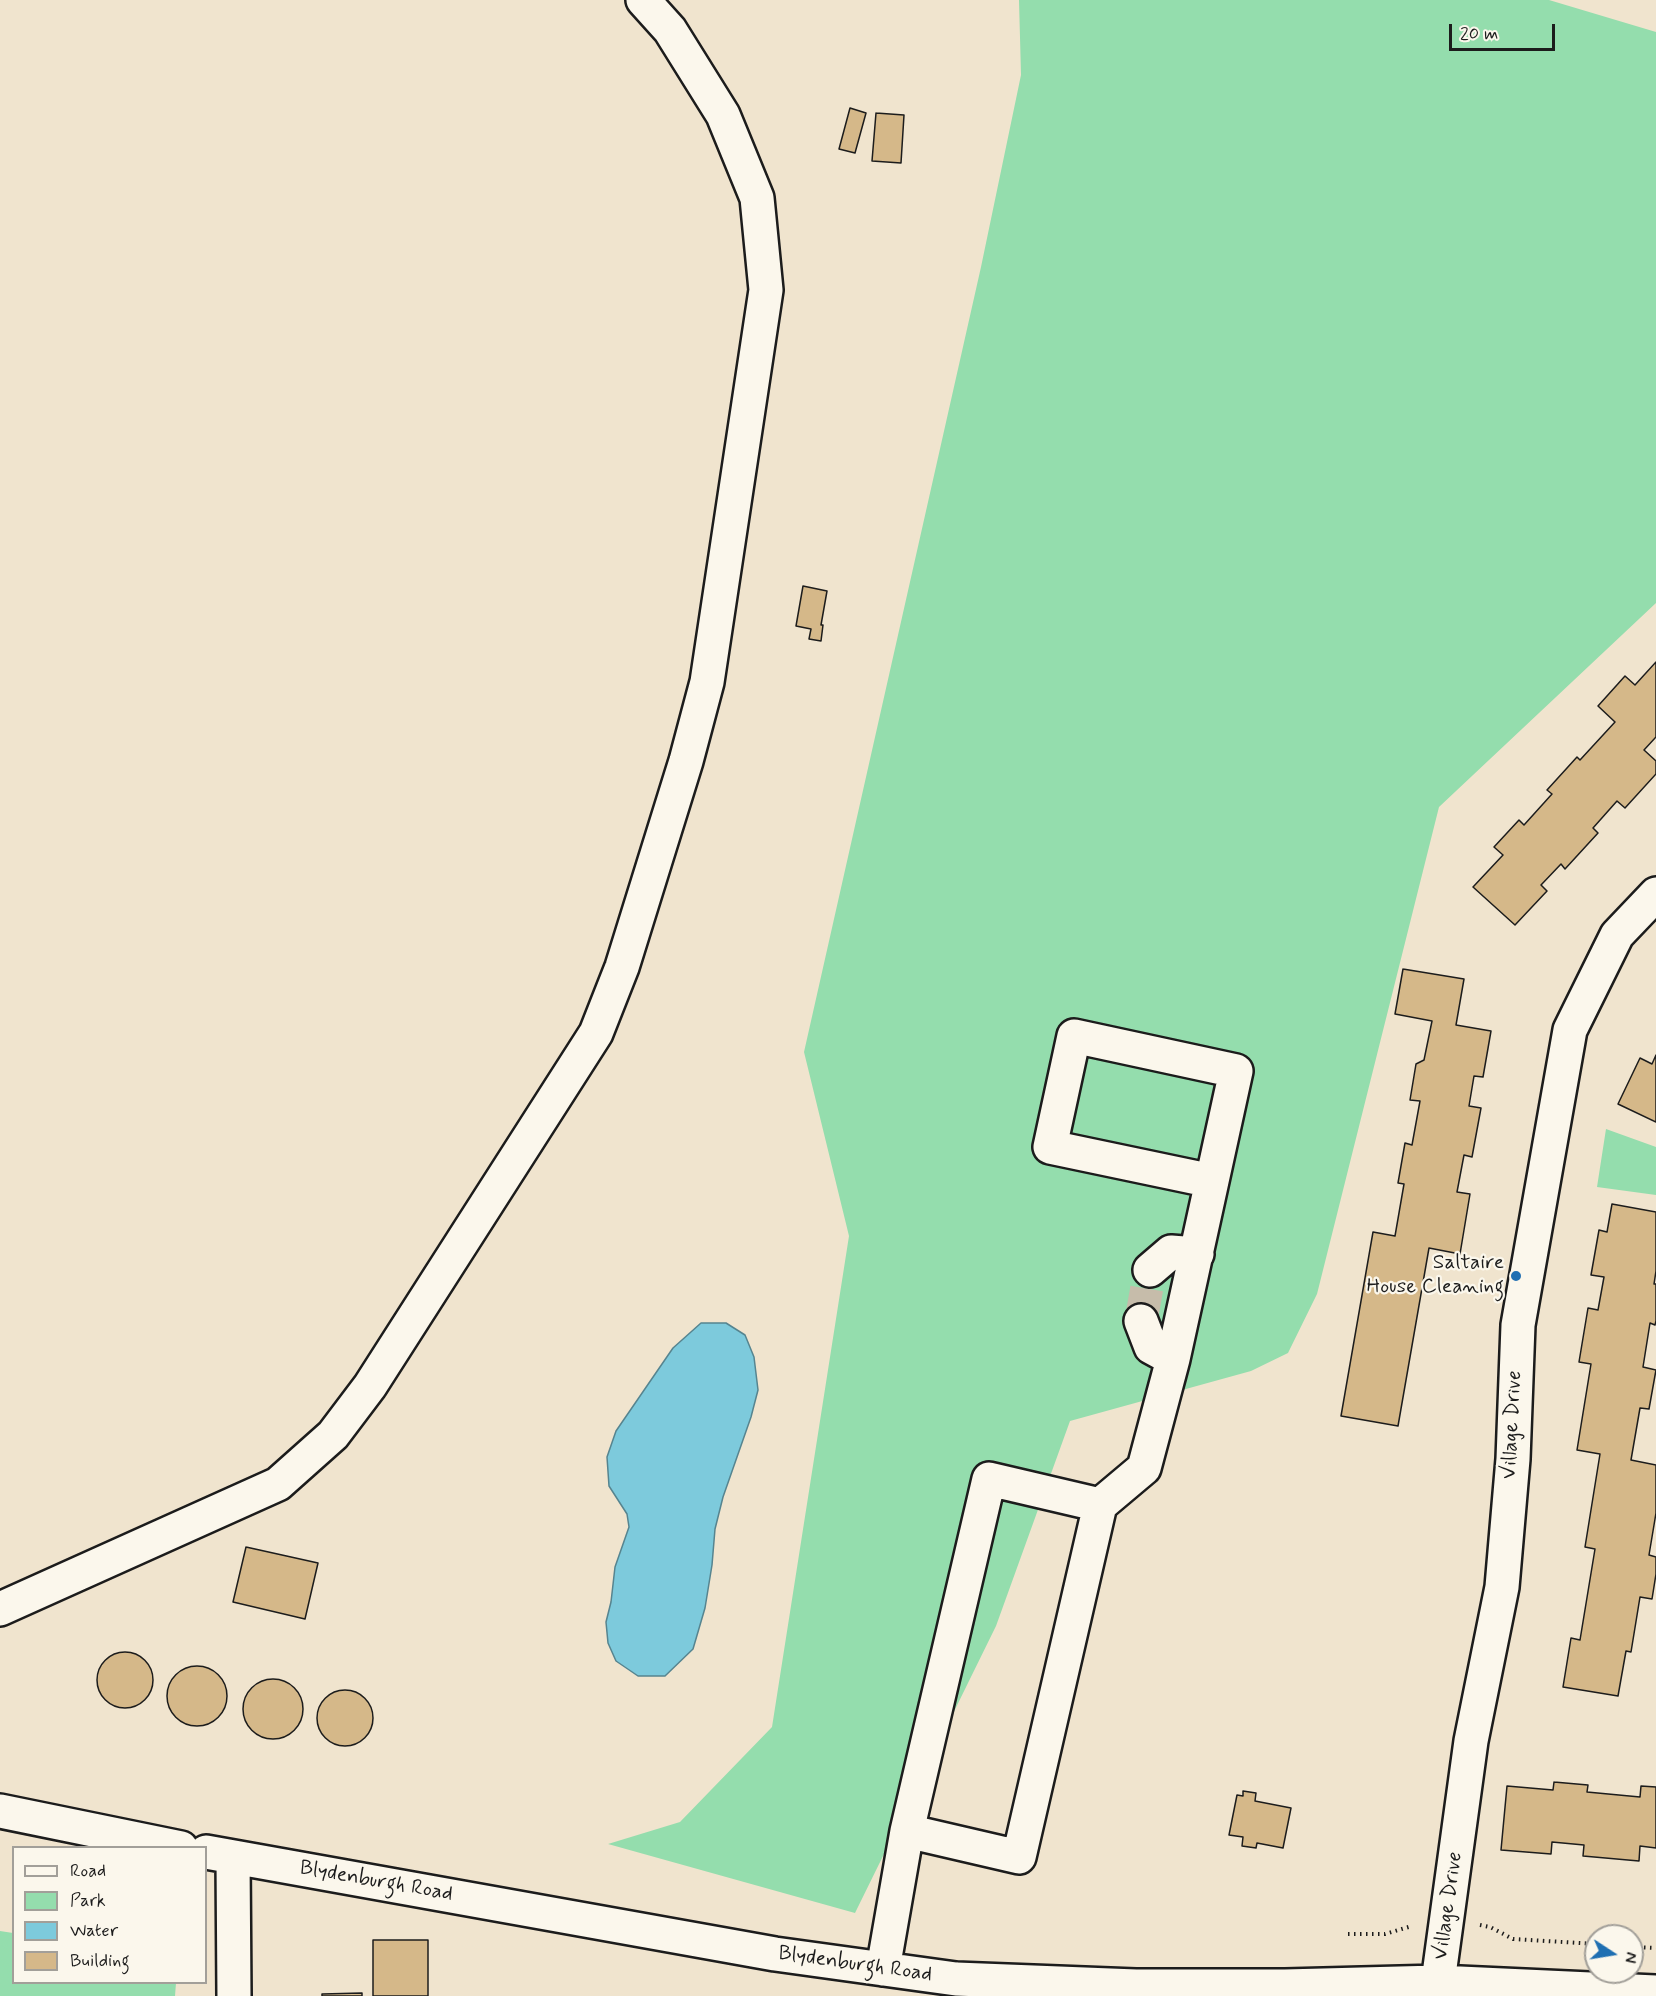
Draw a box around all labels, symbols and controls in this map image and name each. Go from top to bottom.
scale bar [1452,12,1558,50]
text: 20 m [1460,22,1498,46]
place label: Saltaire House Cleaning [1366,1251,1504,1301]
marker: Saltaire House Cleaning [1509,1269,1523,1283]
street label: Village Drive [1498,1370,1528,1480]
legend [12,1846,207,1984]
street label: Village Drive [1429,1850,1469,1962]
street label: Blydenburgh Road [297,1856,455,1908]
text: Road [70,1859,106,1883]
text: Park [70,1889,106,1913]
text: Water [70,1919,118,1943]
north arrow [1584,1924,1644,1984]
street label: Blydenburgh Road [776,1942,934,1988]
text: Building [70,1949,130,1973]
text: N [1619,1950,1642,1965]

